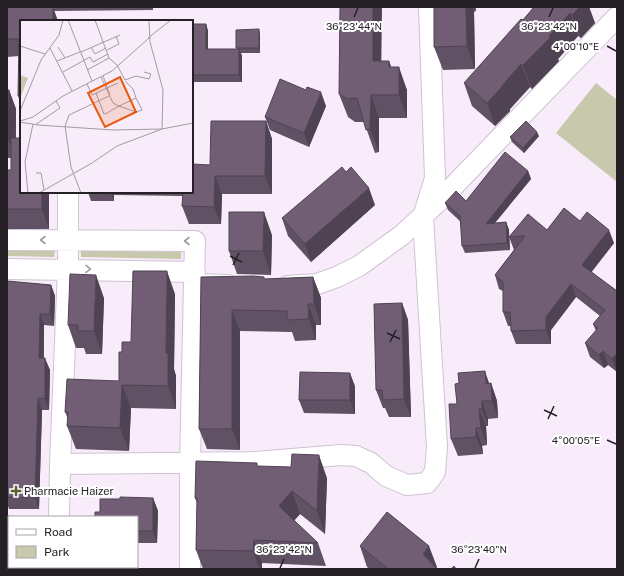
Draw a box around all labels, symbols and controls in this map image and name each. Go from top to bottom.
inset map [20,20,193,193]
text: 36°23'44"N [326,20,382,32]
text: 36°23'42"N [521,20,577,32]
text: 4°00'10"E [553,40,599,52]
one-way arrow [40,236,46,244]
one-way arrow [184,237,190,245]
one-way arrow [85,265,91,274]
text: 4°00'05"E [552,434,600,446]
place label: Pharmacie Haizer [24,485,114,497]
marker: Pharmacie Haizer [11,486,21,496]
legend [8,516,138,568]
text: Road [44,525,72,539]
text: 36°23'42"N [256,543,312,555]
text: 36°23'40"N [451,543,507,555]
text: Park [44,545,70,559]

